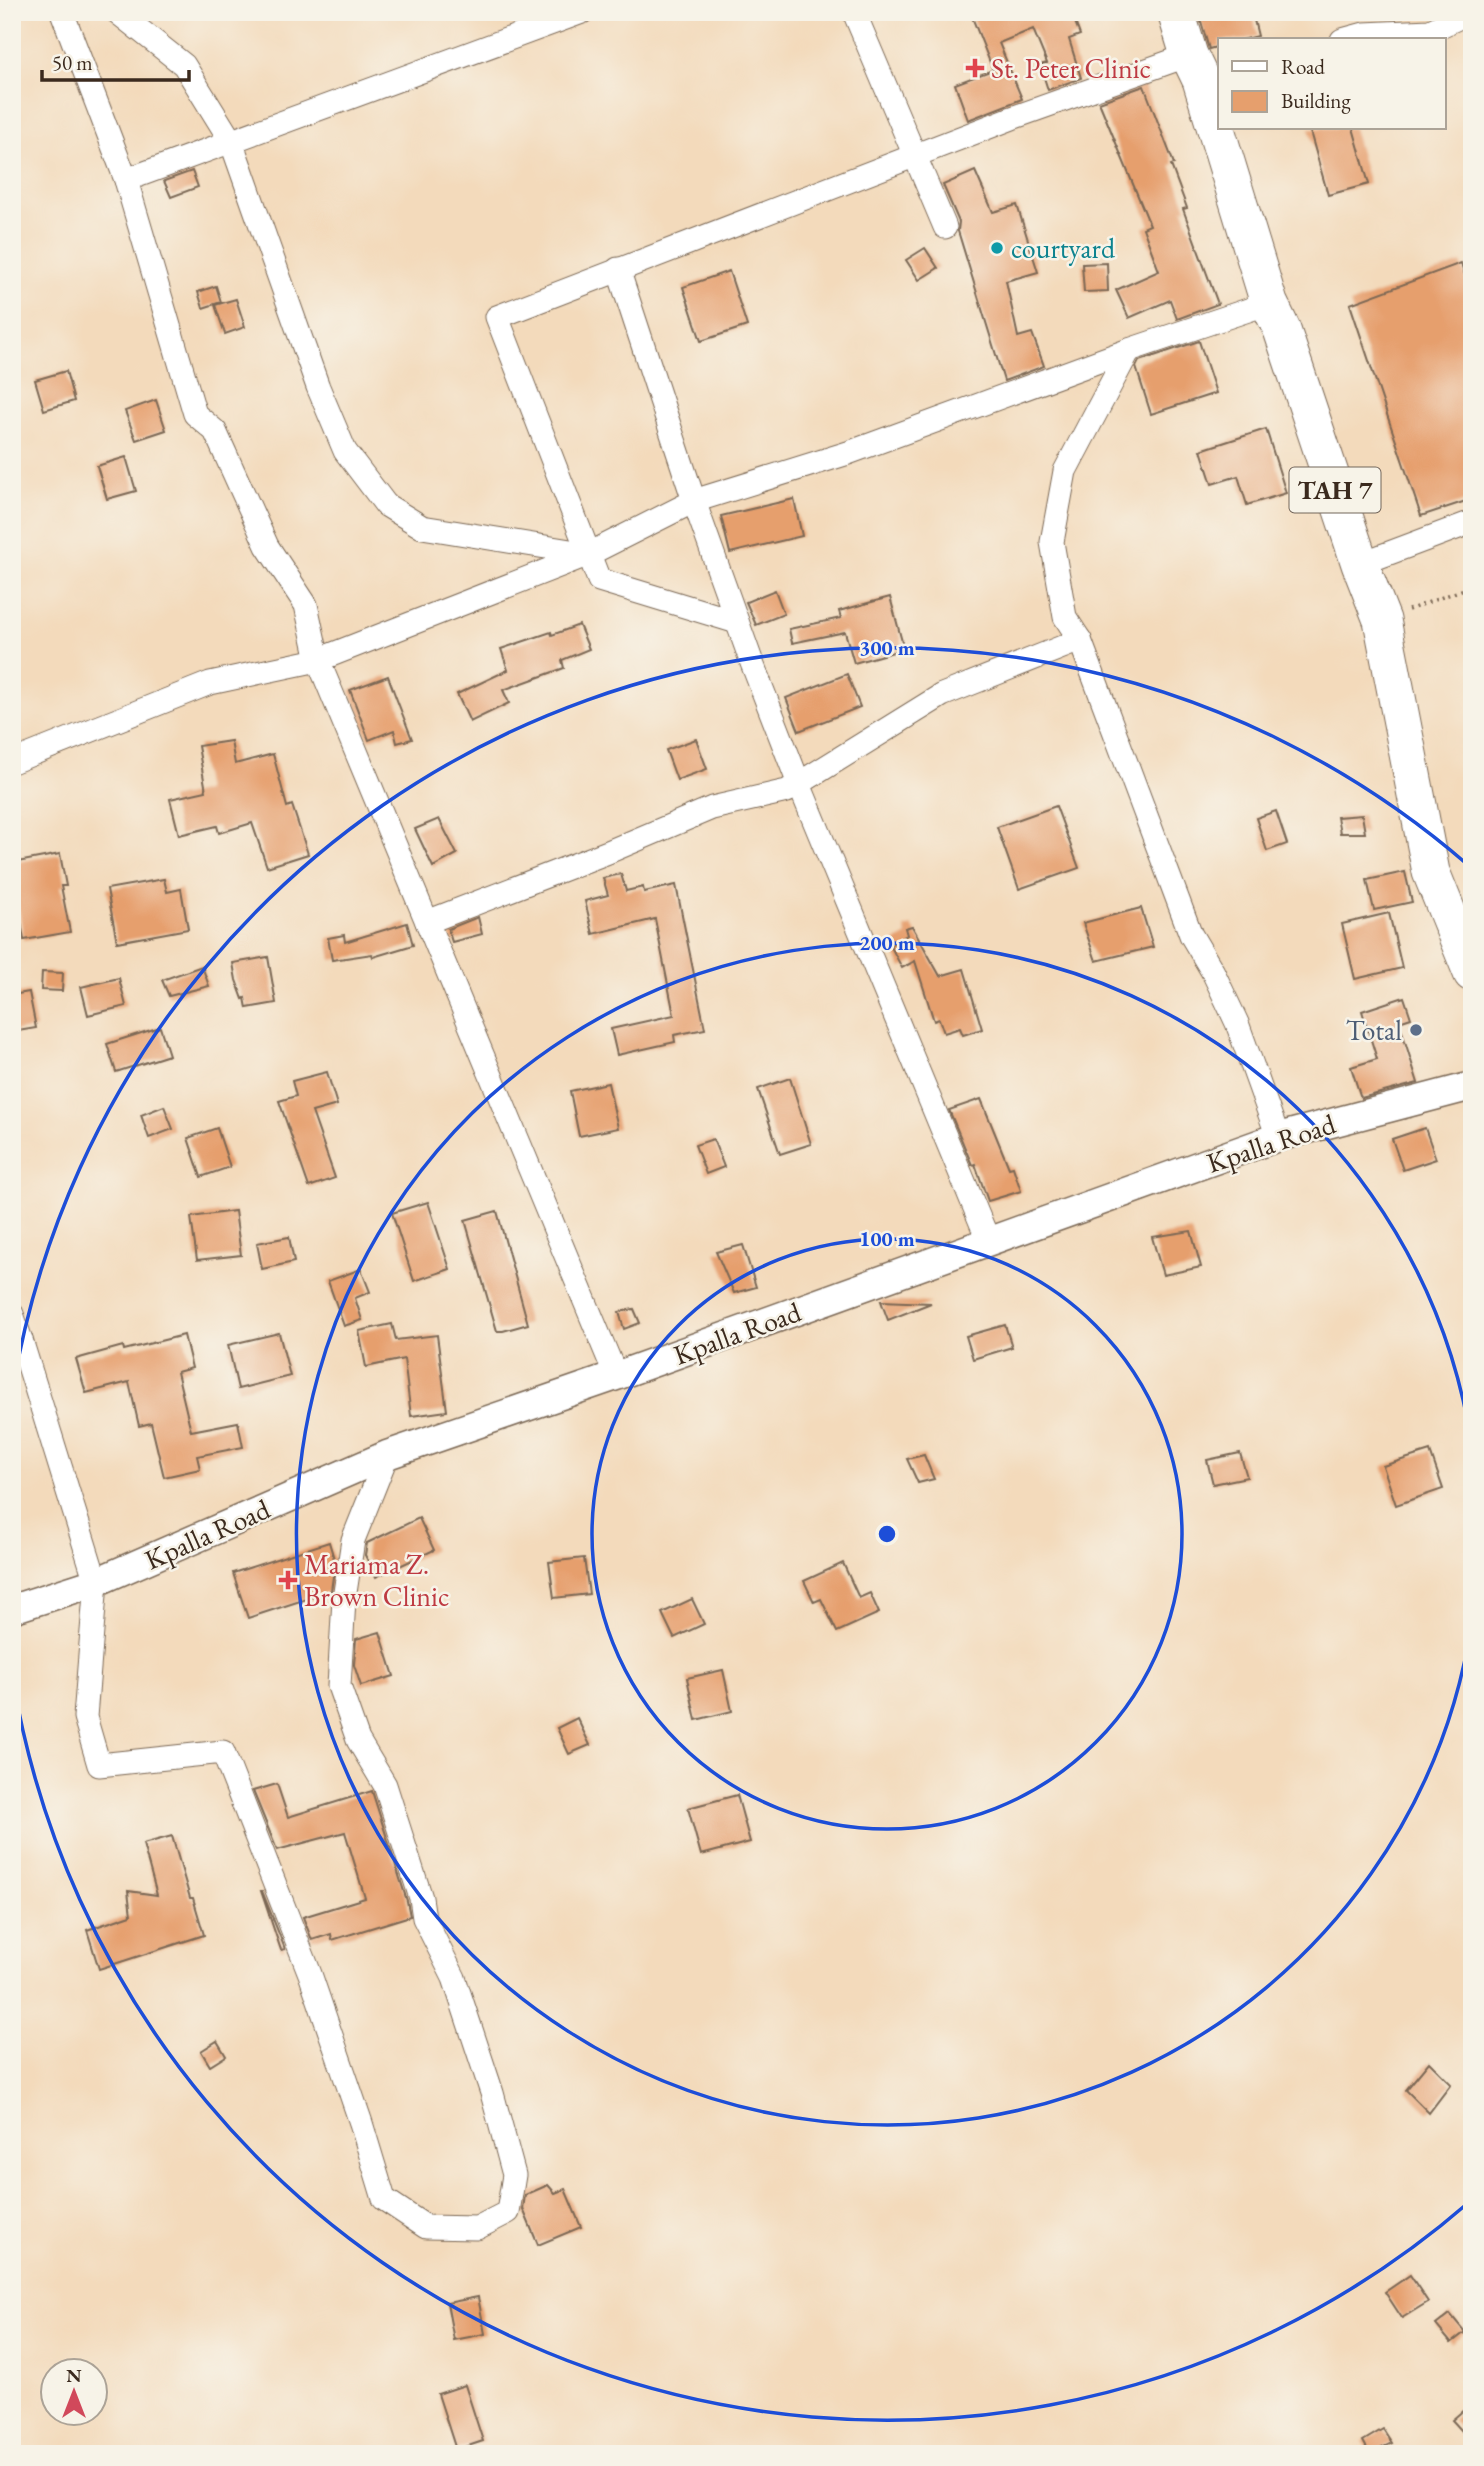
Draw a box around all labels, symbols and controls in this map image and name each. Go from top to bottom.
scale bar [42,38,189,82]
legend [1218,38,1446,130]
text: 50 m [52,49,93,76]
place label: St. Peter Clinic [991,50,1151,86]
text: Road [1281,53,1325,80]
marker: St. Peter Clinic [965,58,985,78]
text: Building [1281,87,1351,114]
place label: courtyard [1011,230,1116,266]
marker: courtyard [989,240,1005,256]
road number: TAH 7 [1290,468,1380,512]
text: 300 m [859,634,915,661]
text: 200 m [859,929,915,956]
place label: Total [1346,1012,1402,1048]
marker: Total [1408,1022,1424,1038]
street label: Kpalla Road [1202,1105,1341,1181]
text: 100 m [859,1225,915,1252]
street label: Kpalla Road [668,1293,806,1373]
street label: Kpalla Road [139,1490,276,1577]
centre of rings [875,1522,899,1546]
place label: Mariama Z. Brown Clinic [304,1546,449,1614]
marker: Mariama Z. Brown Clinic [278,1570,298,1590]
north arrow [38,2358,108,2428]
text: N [66,2363,82,2388]

